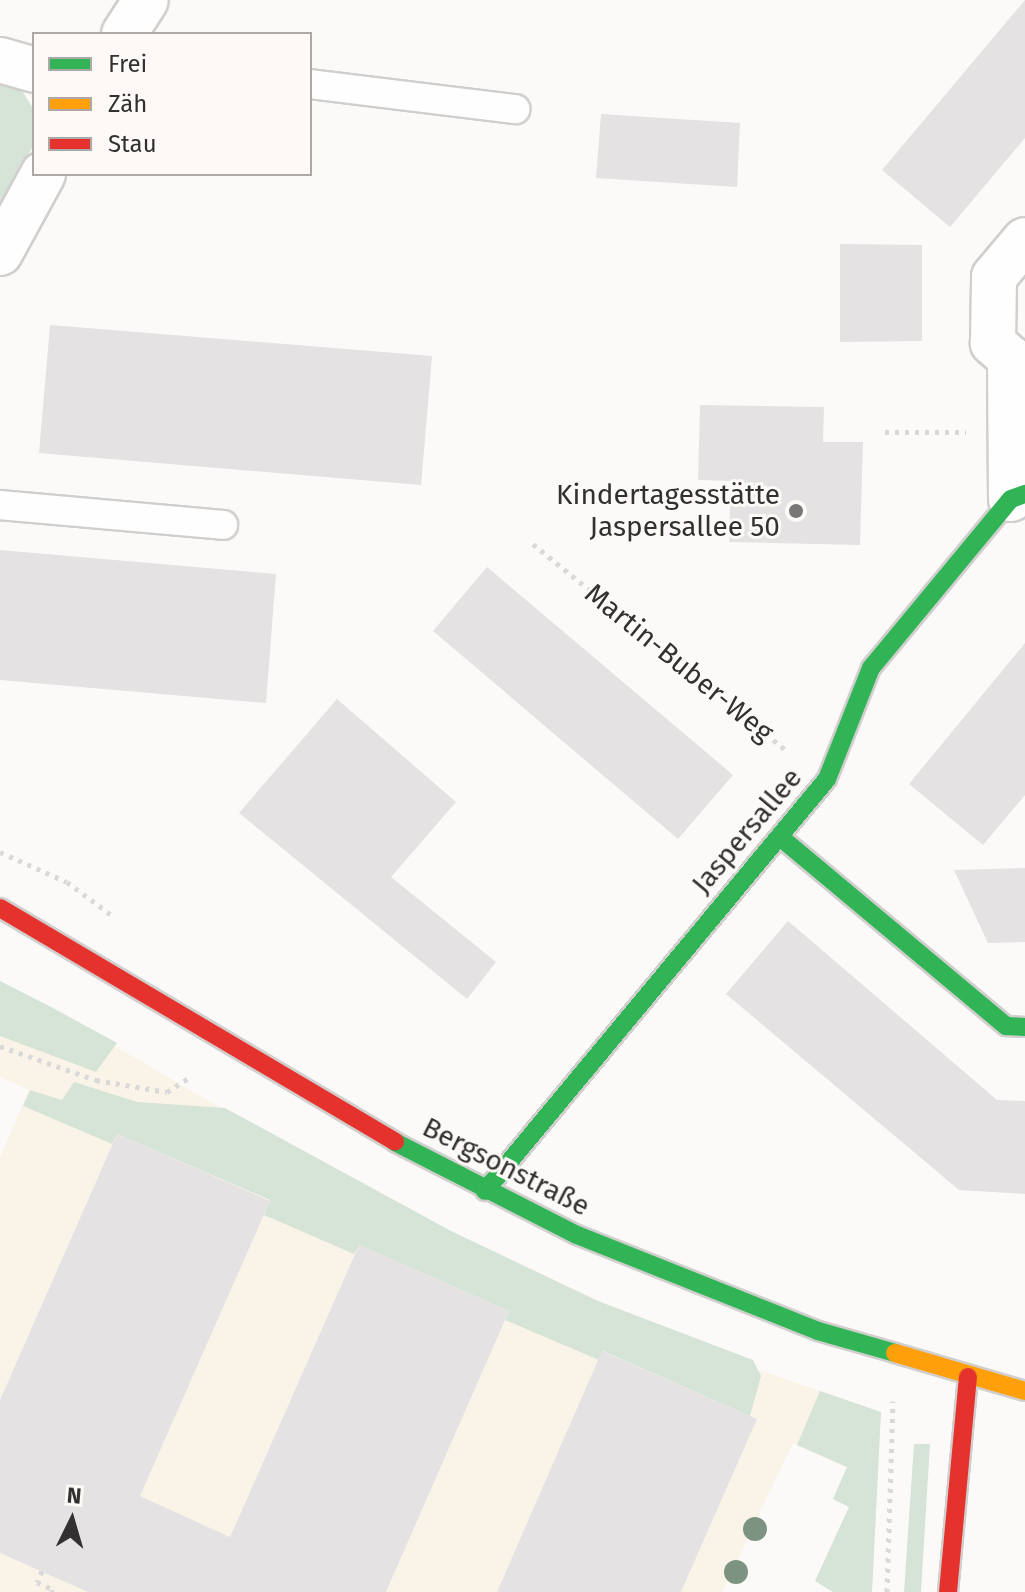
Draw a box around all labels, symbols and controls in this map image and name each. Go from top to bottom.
legend [32,32,312,176]
text: Frei [108,50,147,78]
text: Zäh [108,90,147,118]
text: Stau [108,130,157,158]
place label: Kindertagesstätte Jaspersallee 50 [556,478,780,544]
marker: Kindertagesstätte Jaspersallee 50 [787,502,805,520]
street label: Martin-Buber-Weg [578,577,780,749]
street label: Jaspersallee [685,761,809,901]
street label: Bergsonstraße [417,1110,595,1224]
north arrow [32,1480,112,1560]
text: N [66,1482,83,1510]

